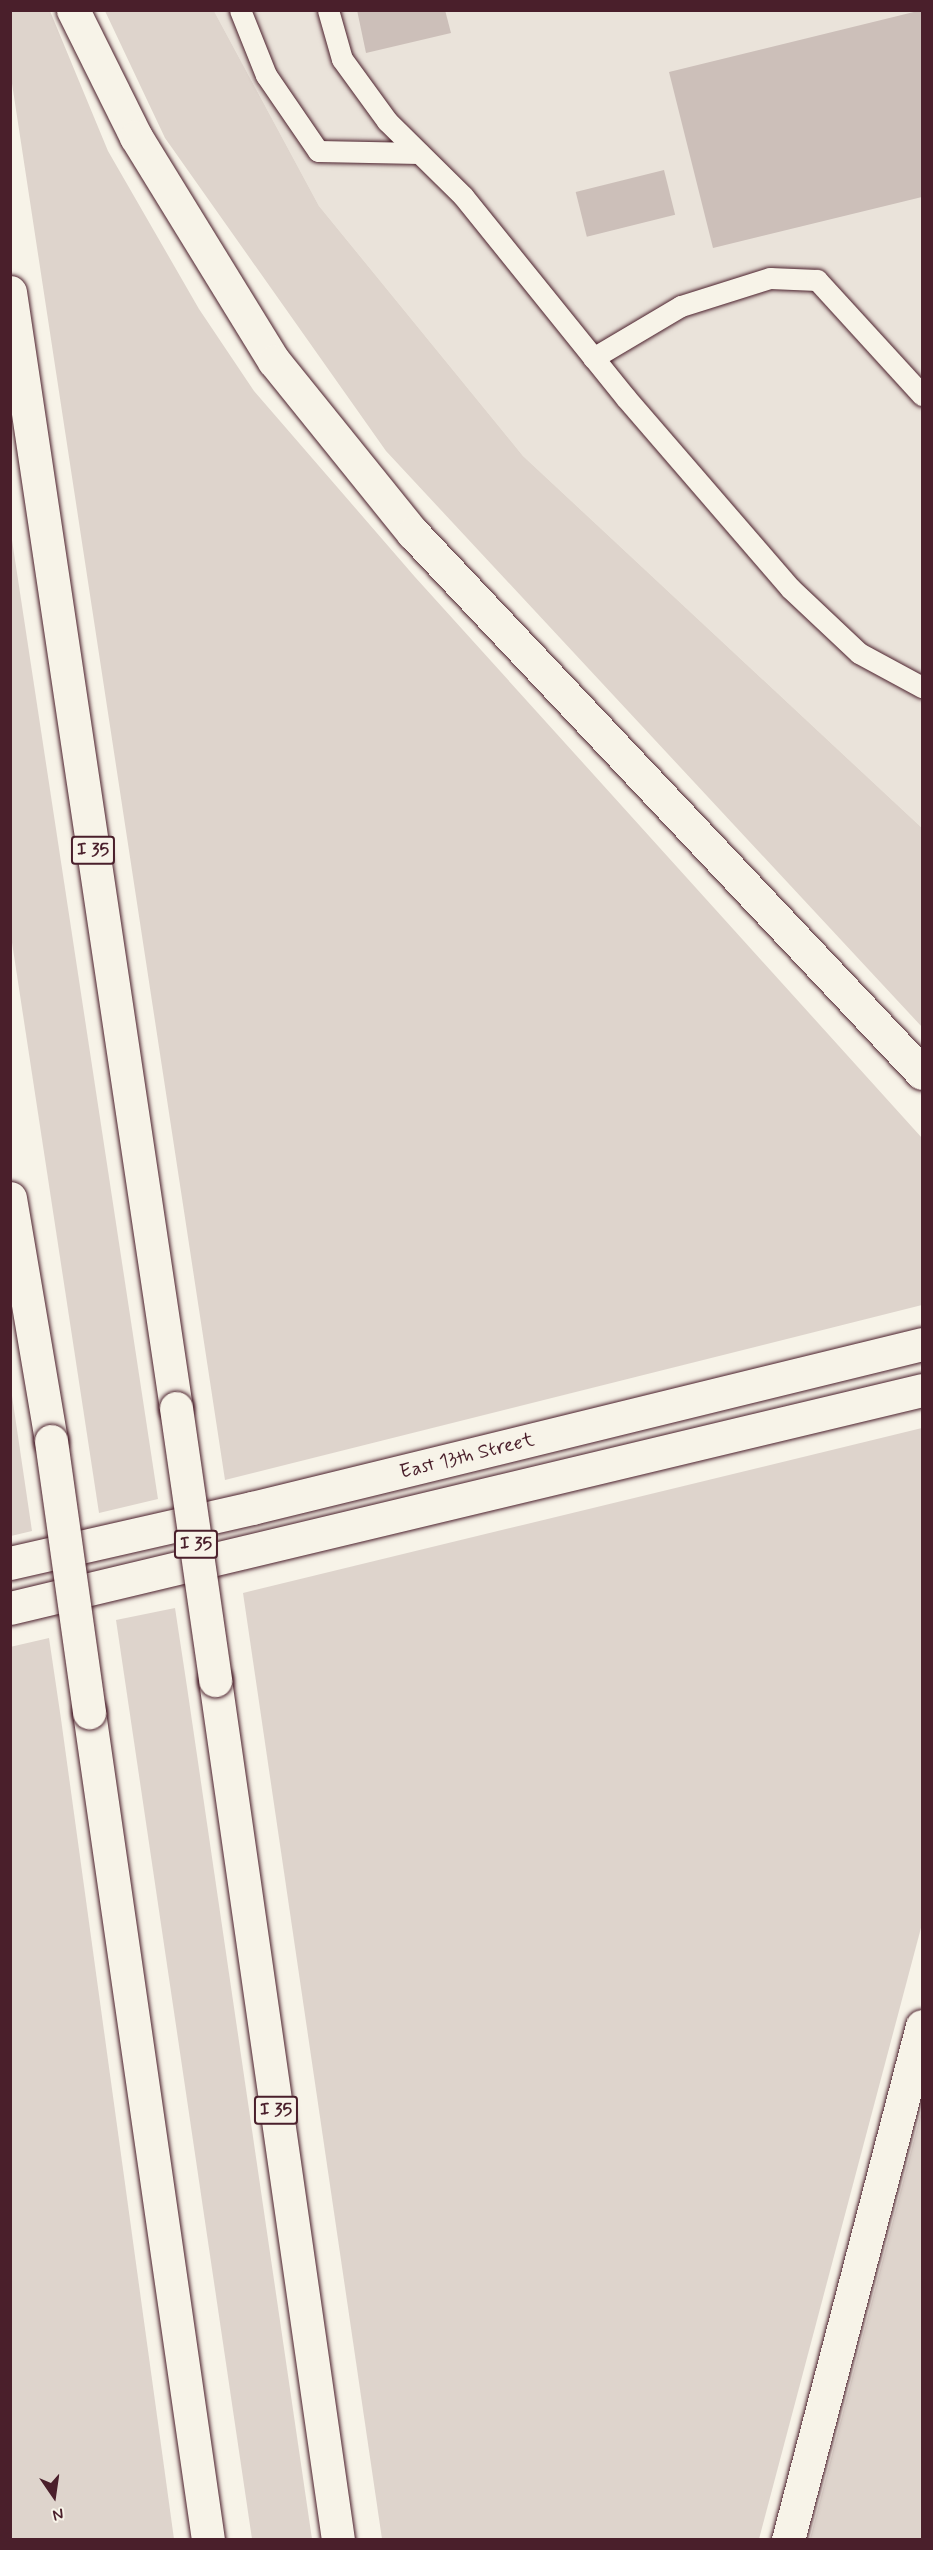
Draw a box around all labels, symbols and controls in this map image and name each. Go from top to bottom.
road number: I 35 [70,835,116,865]
street label: East 13th Street [397,1428,537,1484]
road number: I 35 [174,1529,218,1559]
road number: I 35 [254,2095,298,2125]
north arrow [24,2466,84,2526]
text: N [51,2503,66,2525]

